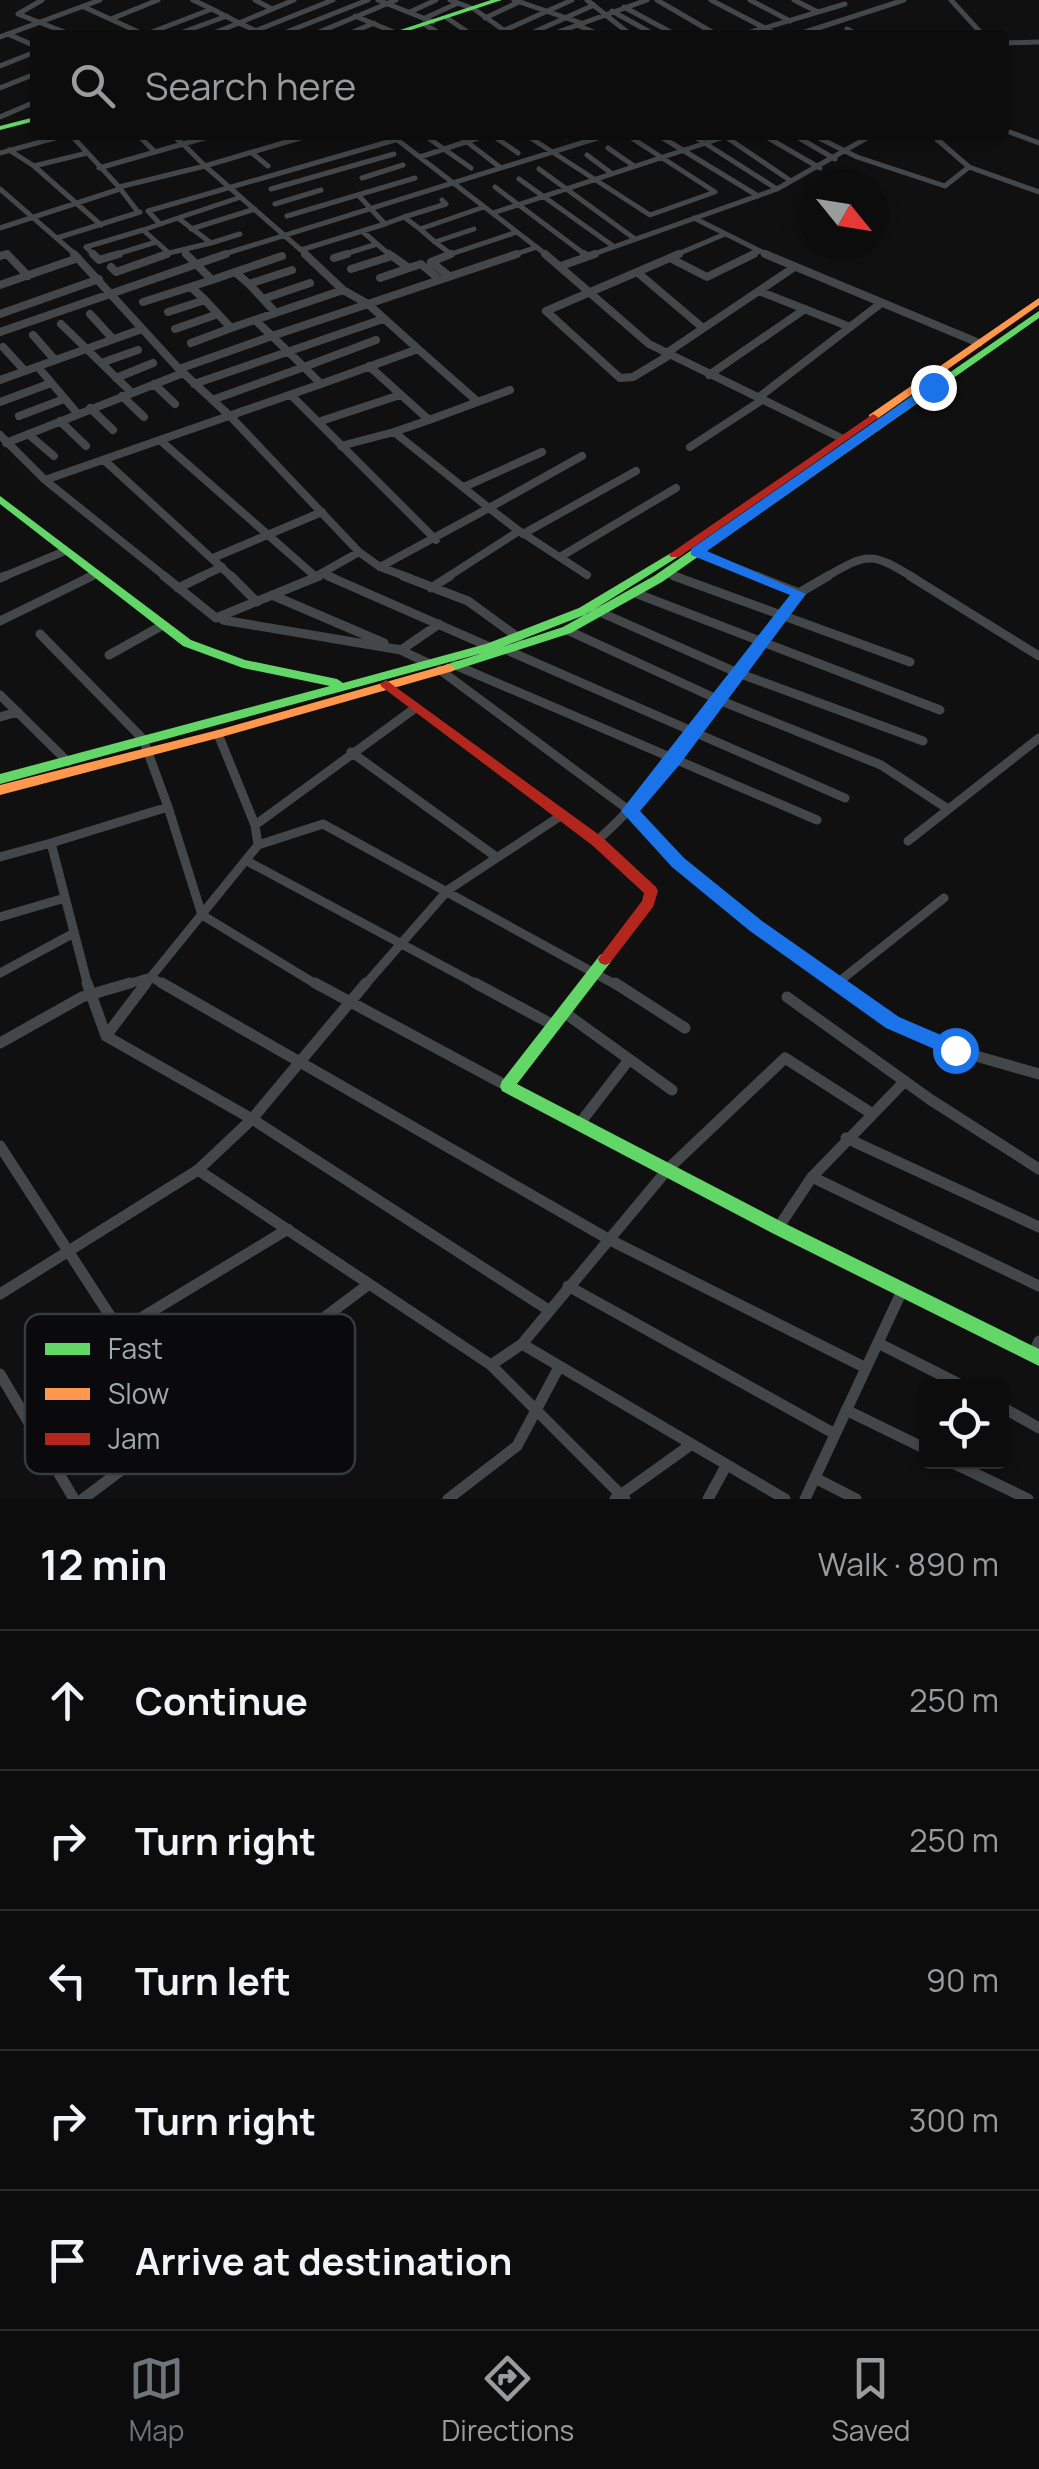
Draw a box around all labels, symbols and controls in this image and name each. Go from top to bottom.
search box [30,30,1009,140]
icon: search [65,58,120,113]
text: Search here [145,59,356,111]
north arrow [799,170,889,260]
route end [911,365,957,411]
route start [933,1028,979,1074]
legend [25,1314,355,1474]
text: Fast [108,1329,163,1367]
text: Slow [108,1374,169,1412]
map controls [919,1379,1009,1469]
button: locate [919,1379,1009,1469]
text: Jam [108,1419,160,1457]
text: 12 min [40,1535,168,1593]
text: Walk · 890 m [818,1542,999,1586]
icon: ahead [40,1673,95,1728]
text: Continue [135,1674,308,1726]
text: 250 m [909,1678,999,1722]
icon: right [40,1813,95,1868]
text: Turn right [135,1814,316,1866]
text: 250 m [909,1818,999,1862]
icon: left [40,1953,95,2008]
text: Turn left [135,1954,291,2006]
text: 90 m [926,1958,999,2002]
icon: right [40,2093,95,2148]
text: Turn right [135,2094,316,2146]
text: 300 m [909,2098,999,2142]
icon: arrive [40,2233,95,2288]
text: Arrive at destination [135,2234,512,2286]
tab: Map [129,2351,184,2449]
tab: Directions [442,2351,574,2449]
tab: Saved [831,2351,910,2449]

